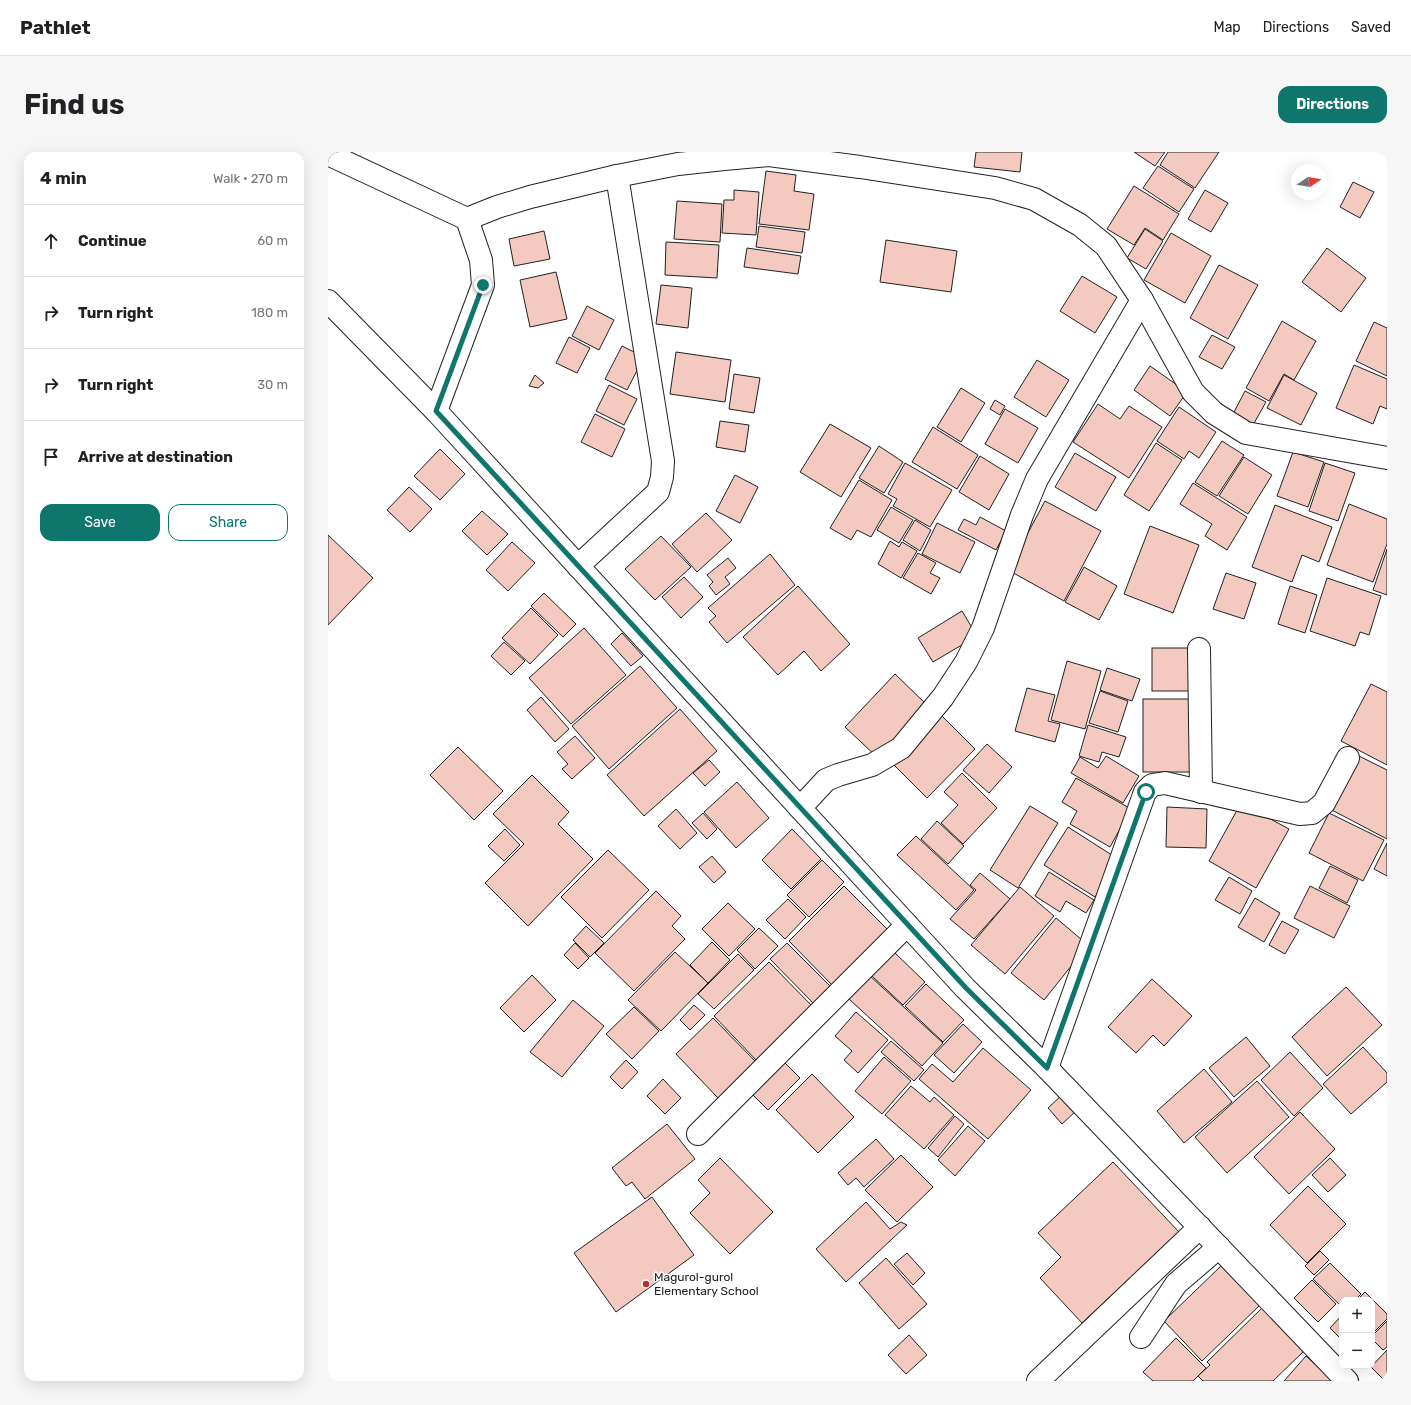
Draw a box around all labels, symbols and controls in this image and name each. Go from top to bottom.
text: Pathlet [20,16,91,39]
text: Map [1214,19,1241,36]
text: Directions [1263,19,1329,36]
text: Saved [1351,19,1391,36]
button: Directions [1278,86,1387,123]
text: Find us [24,88,124,121]
north arrow [1291,164,1327,200]
text: 4 min [40,168,87,188]
text: Walk · 270 m [213,171,288,186]
icon: ahead [40,230,62,252]
text: Continue [78,232,147,250]
text: 60 m [257,233,288,248]
route end [474,276,492,294]
icon: right [40,302,62,324]
text: Turn right [78,304,153,322]
text: 180 m [251,305,288,320]
icon: right [40,374,62,396]
text: Turn right [78,376,153,394]
text: 30 m [257,377,288,392]
icon: arrive [40,446,62,468]
text: Arrive at destination [78,448,233,466]
button: Save [40,504,160,541]
button: Share [168,504,288,541]
route start [1137,783,1155,801]
place label: Magurol-gurol Elementary School [654,1270,759,1298]
marker: Magurol-gurol Elementary School [641,1279,651,1289]
map controls [1339,1297,1375,1369]
button: + [1339,1297,1375,1333]
button: − [1339,1333,1375,1369]

